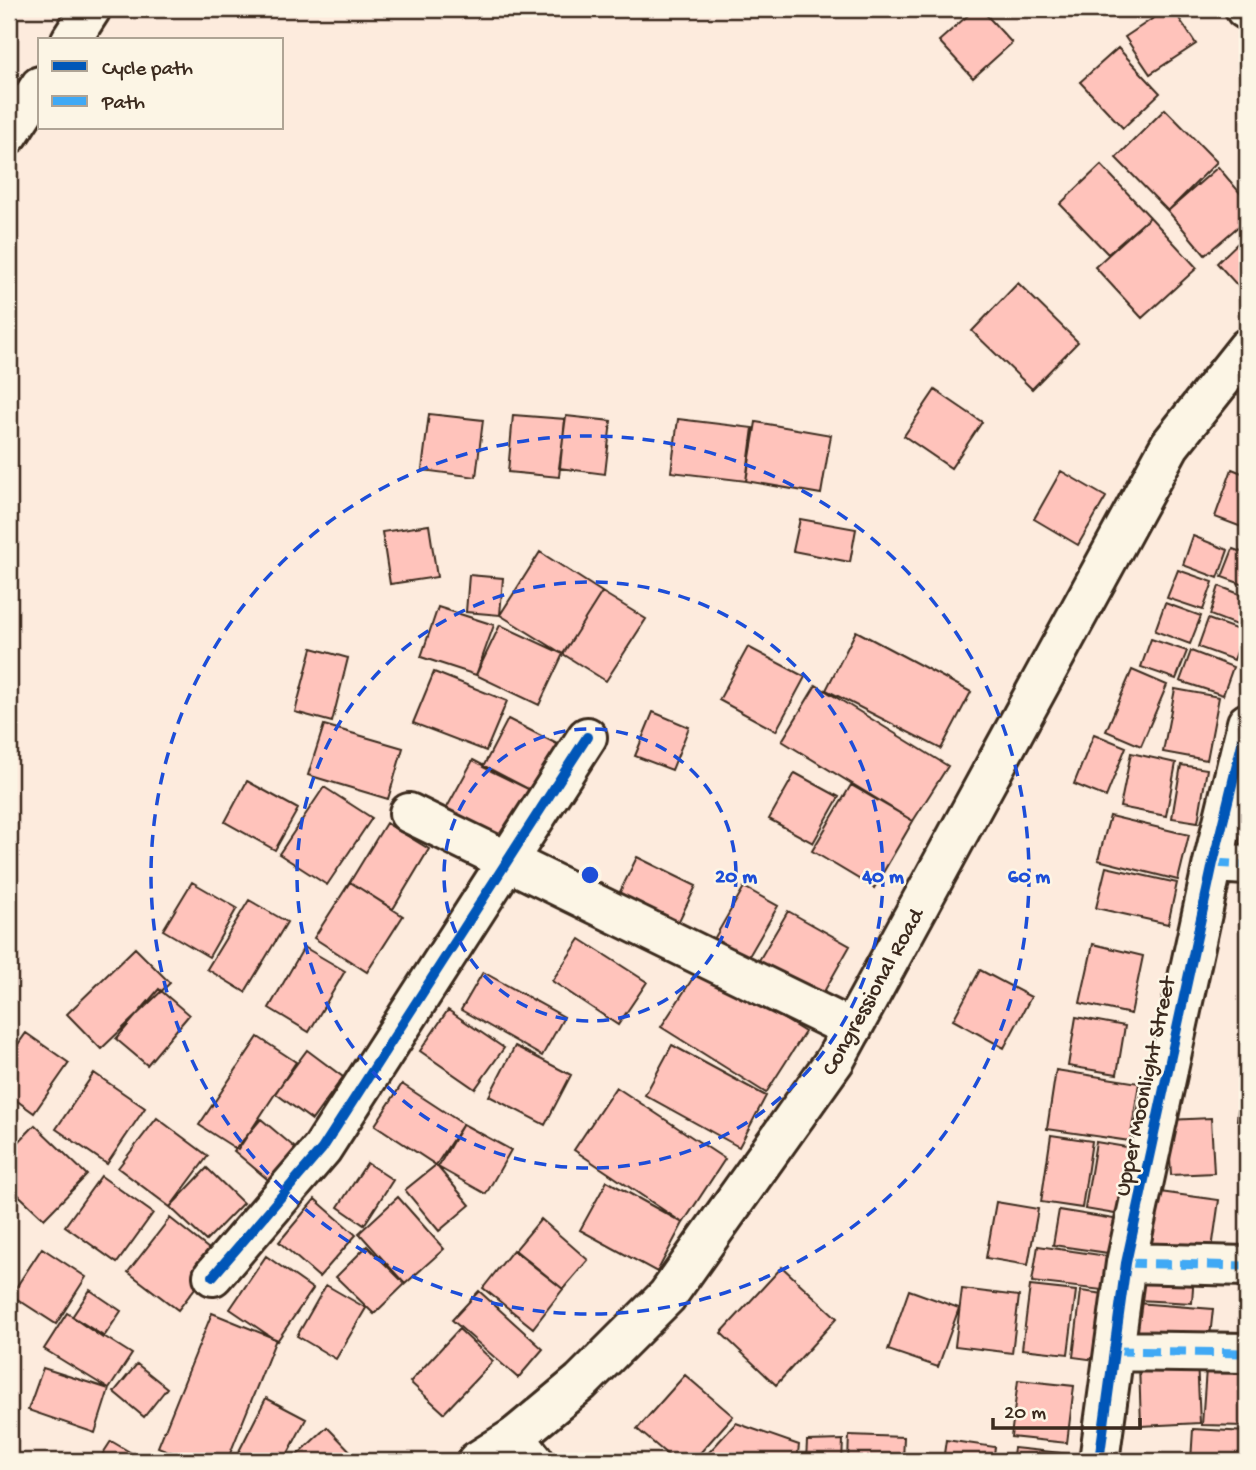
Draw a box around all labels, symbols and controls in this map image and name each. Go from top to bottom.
legend [38,38,284,130]
text: Cycle path [102,58,193,83]
text: Path [101,92,145,117]
centre of rings [578,863,602,887]
text: 20 m [715,866,757,891]
text: 40 m [861,866,904,891]
text: 60 m [1008,866,1050,891]
street label: Congressional Road [817,903,932,1081]
street label: Upper Moonlight Street [1110,973,1183,1199]
scale bar [993,1386,1140,1430]
text: 20 m [1004,1402,1046,1427]

